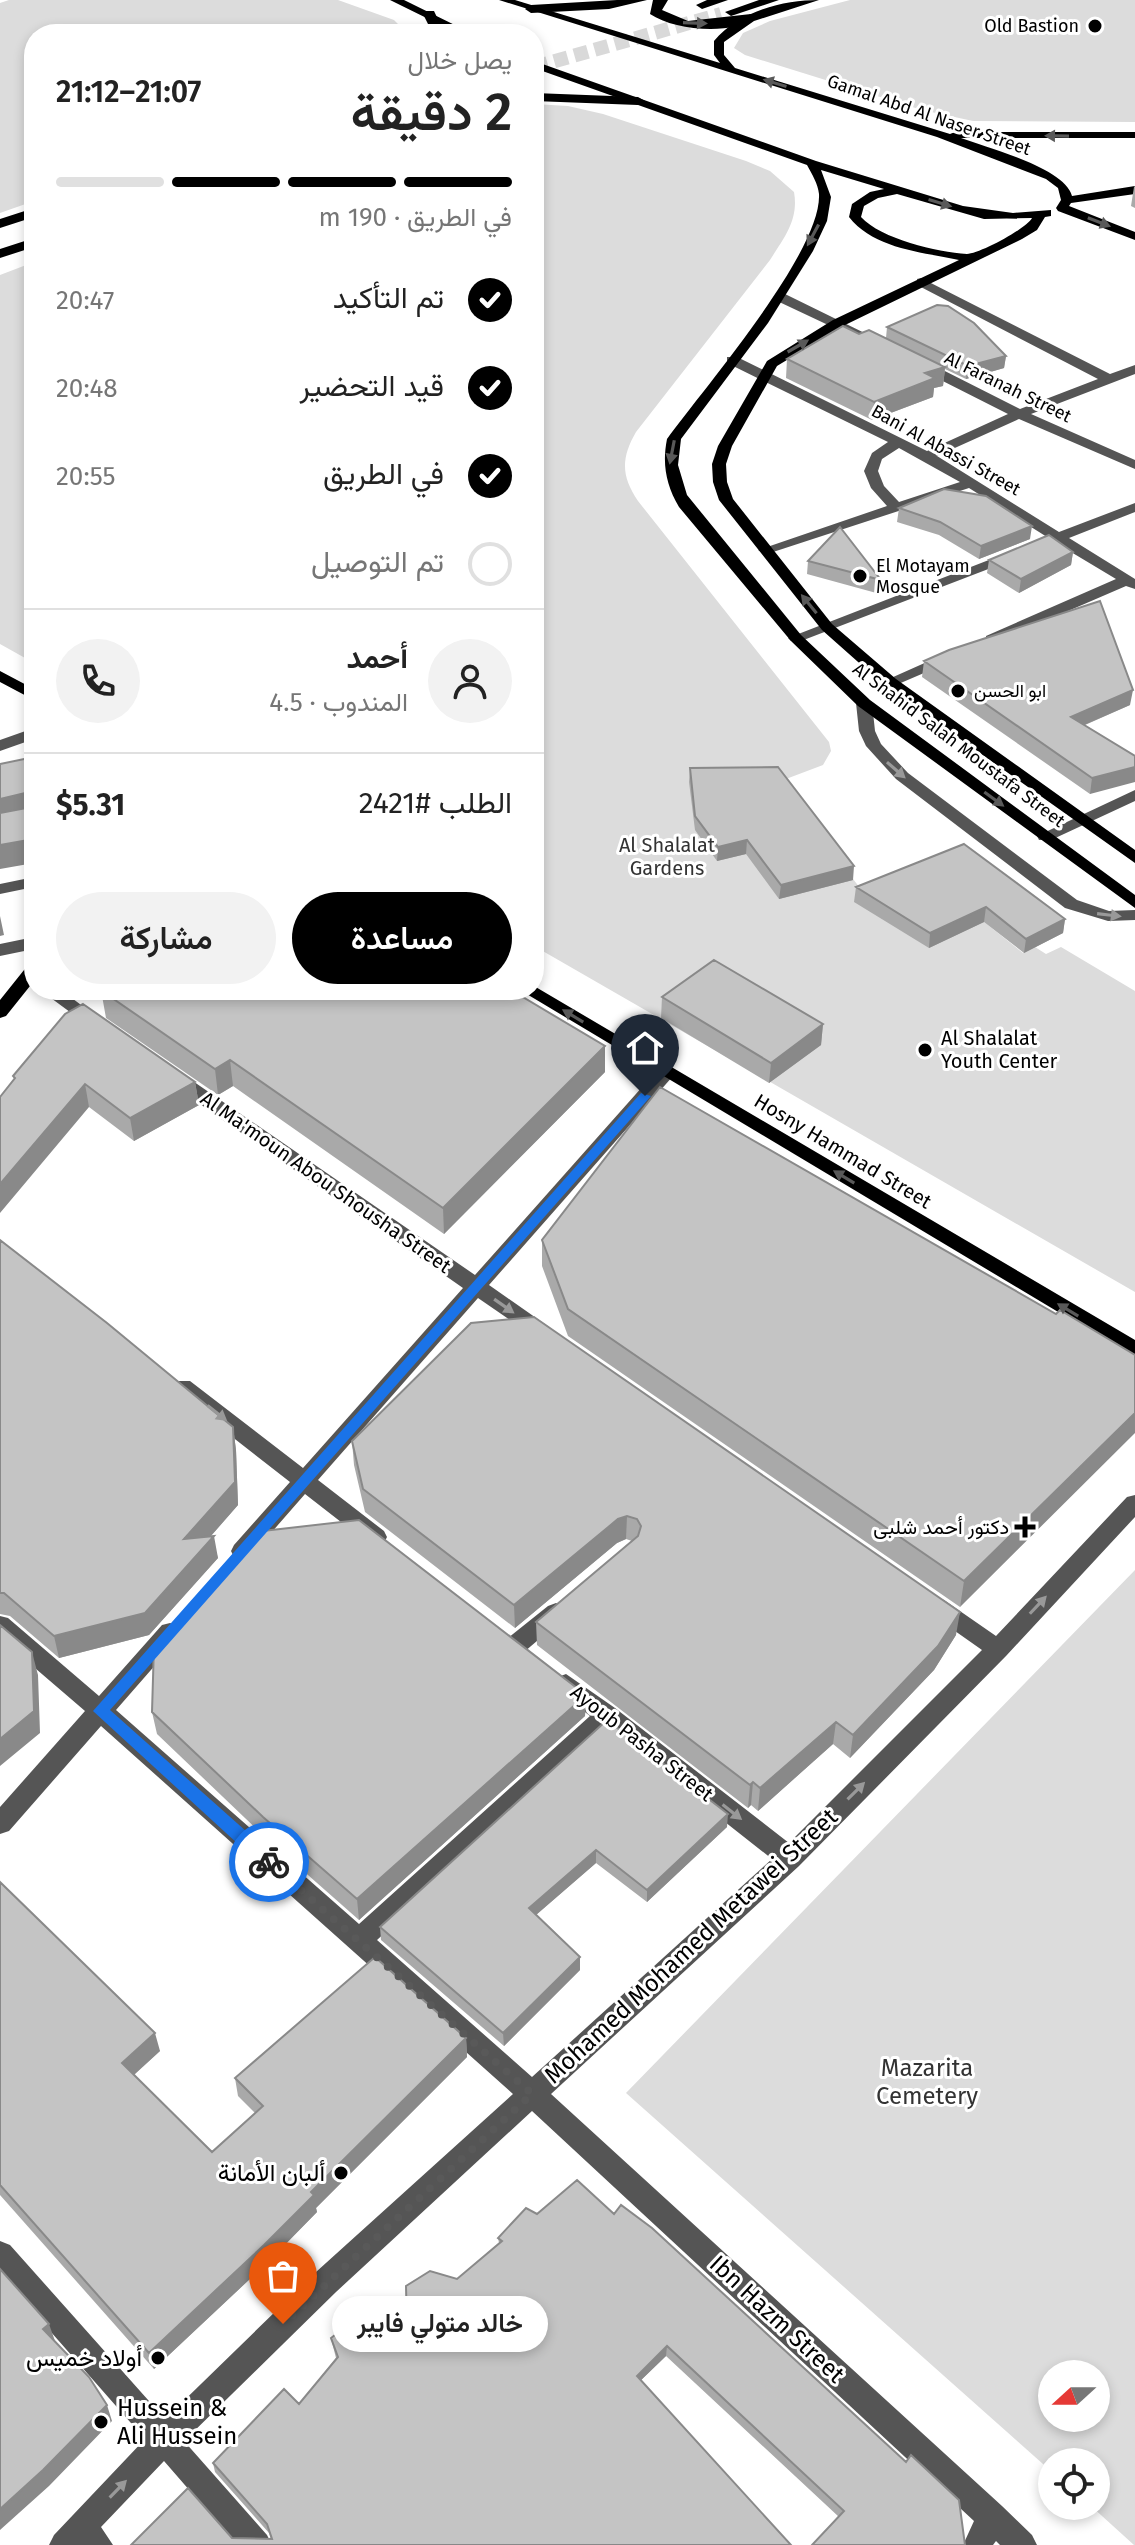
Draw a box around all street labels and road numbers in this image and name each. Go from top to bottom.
street label: Gamal Abd Al Naser Street [824,70,1034,160]
street label: Al Faranah Street [941,347,1076,427]
street label: Bani Al Abassi Street [868,400,1025,500]
street label: Al Shahid Salah Moustafa Street [849,658,1070,832]
street label: Al Ma'moun Abou Shousha Street [196,1086,456,1278]
street label: Hosny Hammad Street [750,1089,937,1214]
street label: Ayoub Pasha Street [566,1680,719,1807]
street label: Mohamed Mohamed Metawei Street [539,1803,843,2089]
street label: Ibn Hazm Street [704,2250,850,2389]

